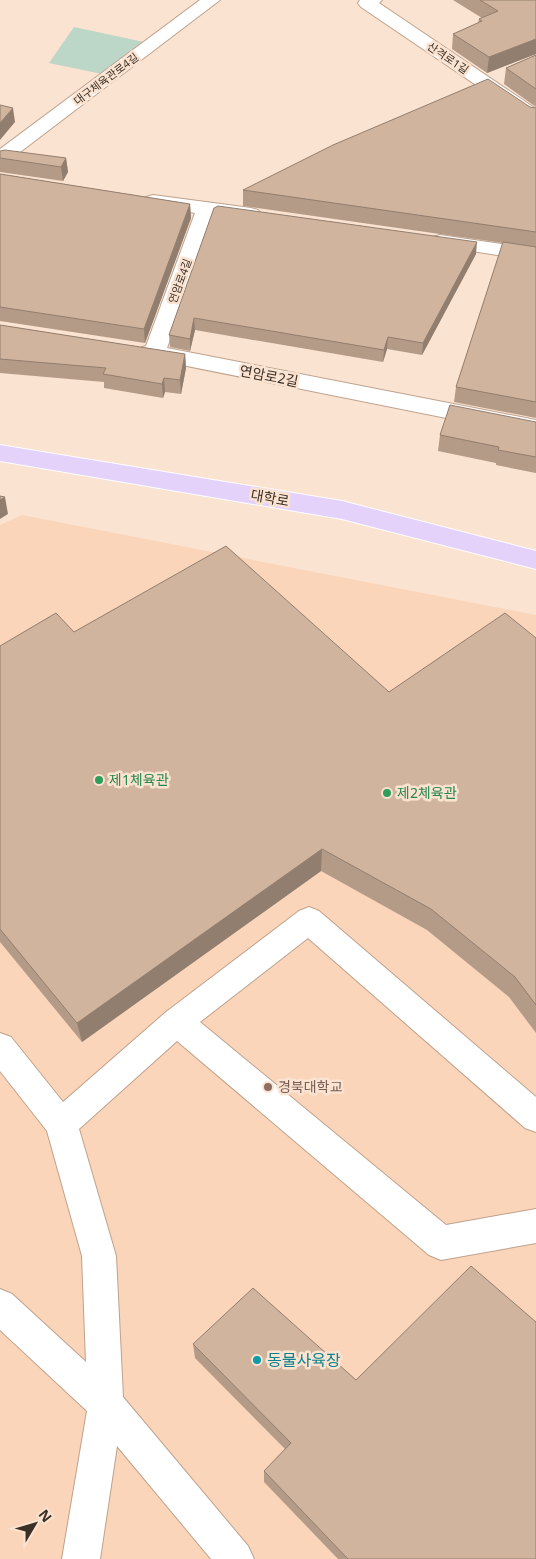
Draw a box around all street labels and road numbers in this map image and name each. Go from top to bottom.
street label: 산격로1길 [425,38,472,77]
street label: 대구체육관로4길 [70,49,141,108]
street label: 연암로4길 [164,256,195,305]
street label: 연암로2길 [238,361,300,391]
street label: 대학로 [249,485,291,510]

